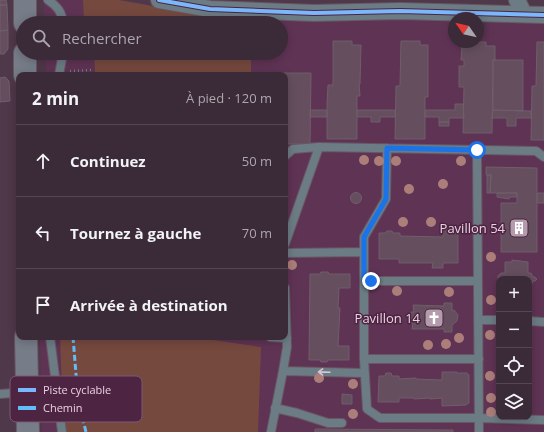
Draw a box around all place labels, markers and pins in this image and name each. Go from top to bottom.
building icon: Pavillon 54 [508,217,530,239]
place label: Pavillon 54 [440,219,506,237]
church icon: Pavillon 14 [423,307,445,329]
place label: Pavillon 14 [355,309,421,327]

